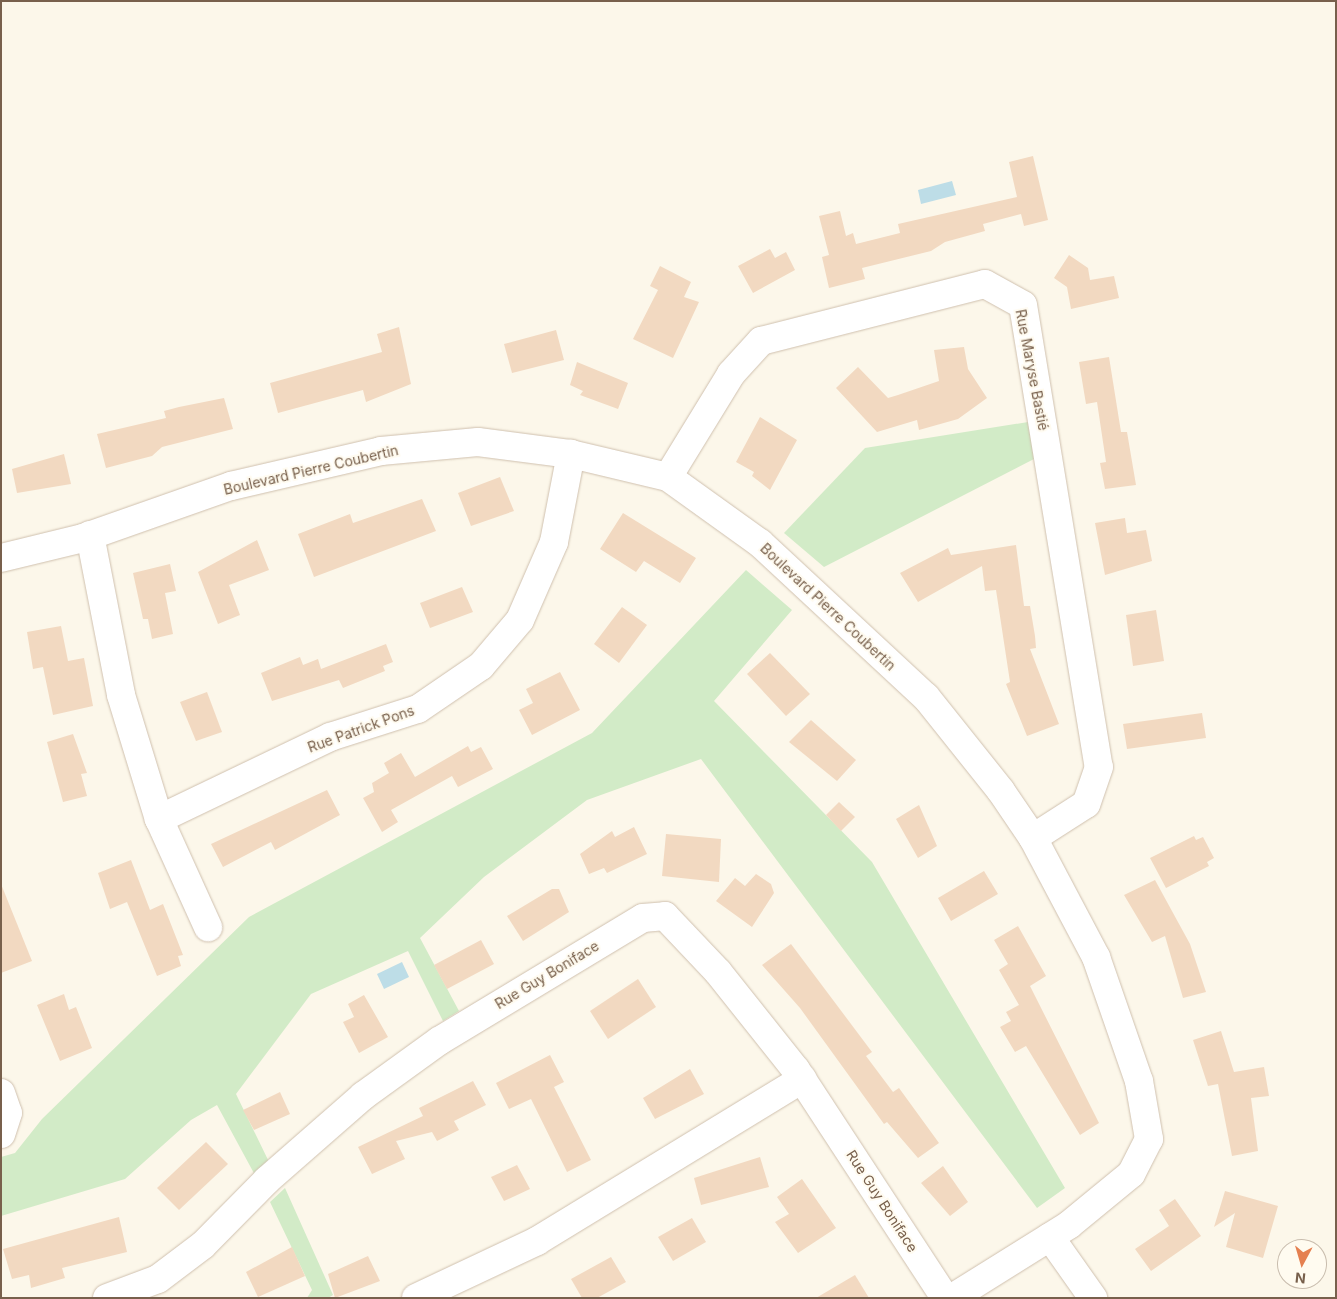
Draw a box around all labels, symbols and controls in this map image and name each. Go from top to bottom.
street label: Rue Maryse Bastié [1012,308,1052,432]
street label: Boulevard Pierre Coubertin [222,442,400,498]
street label: Boulevard Pierre Coubertin [757,540,899,674]
street label: Rue Patrick Pons [305,702,417,756]
street label: Rue Guy Boniface [492,937,602,1013]
street label: Rue Guy Boniface [843,1147,921,1255]
north arrow [1277,1239,1327,1289]
text: N [1294,1269,1307,1287]

